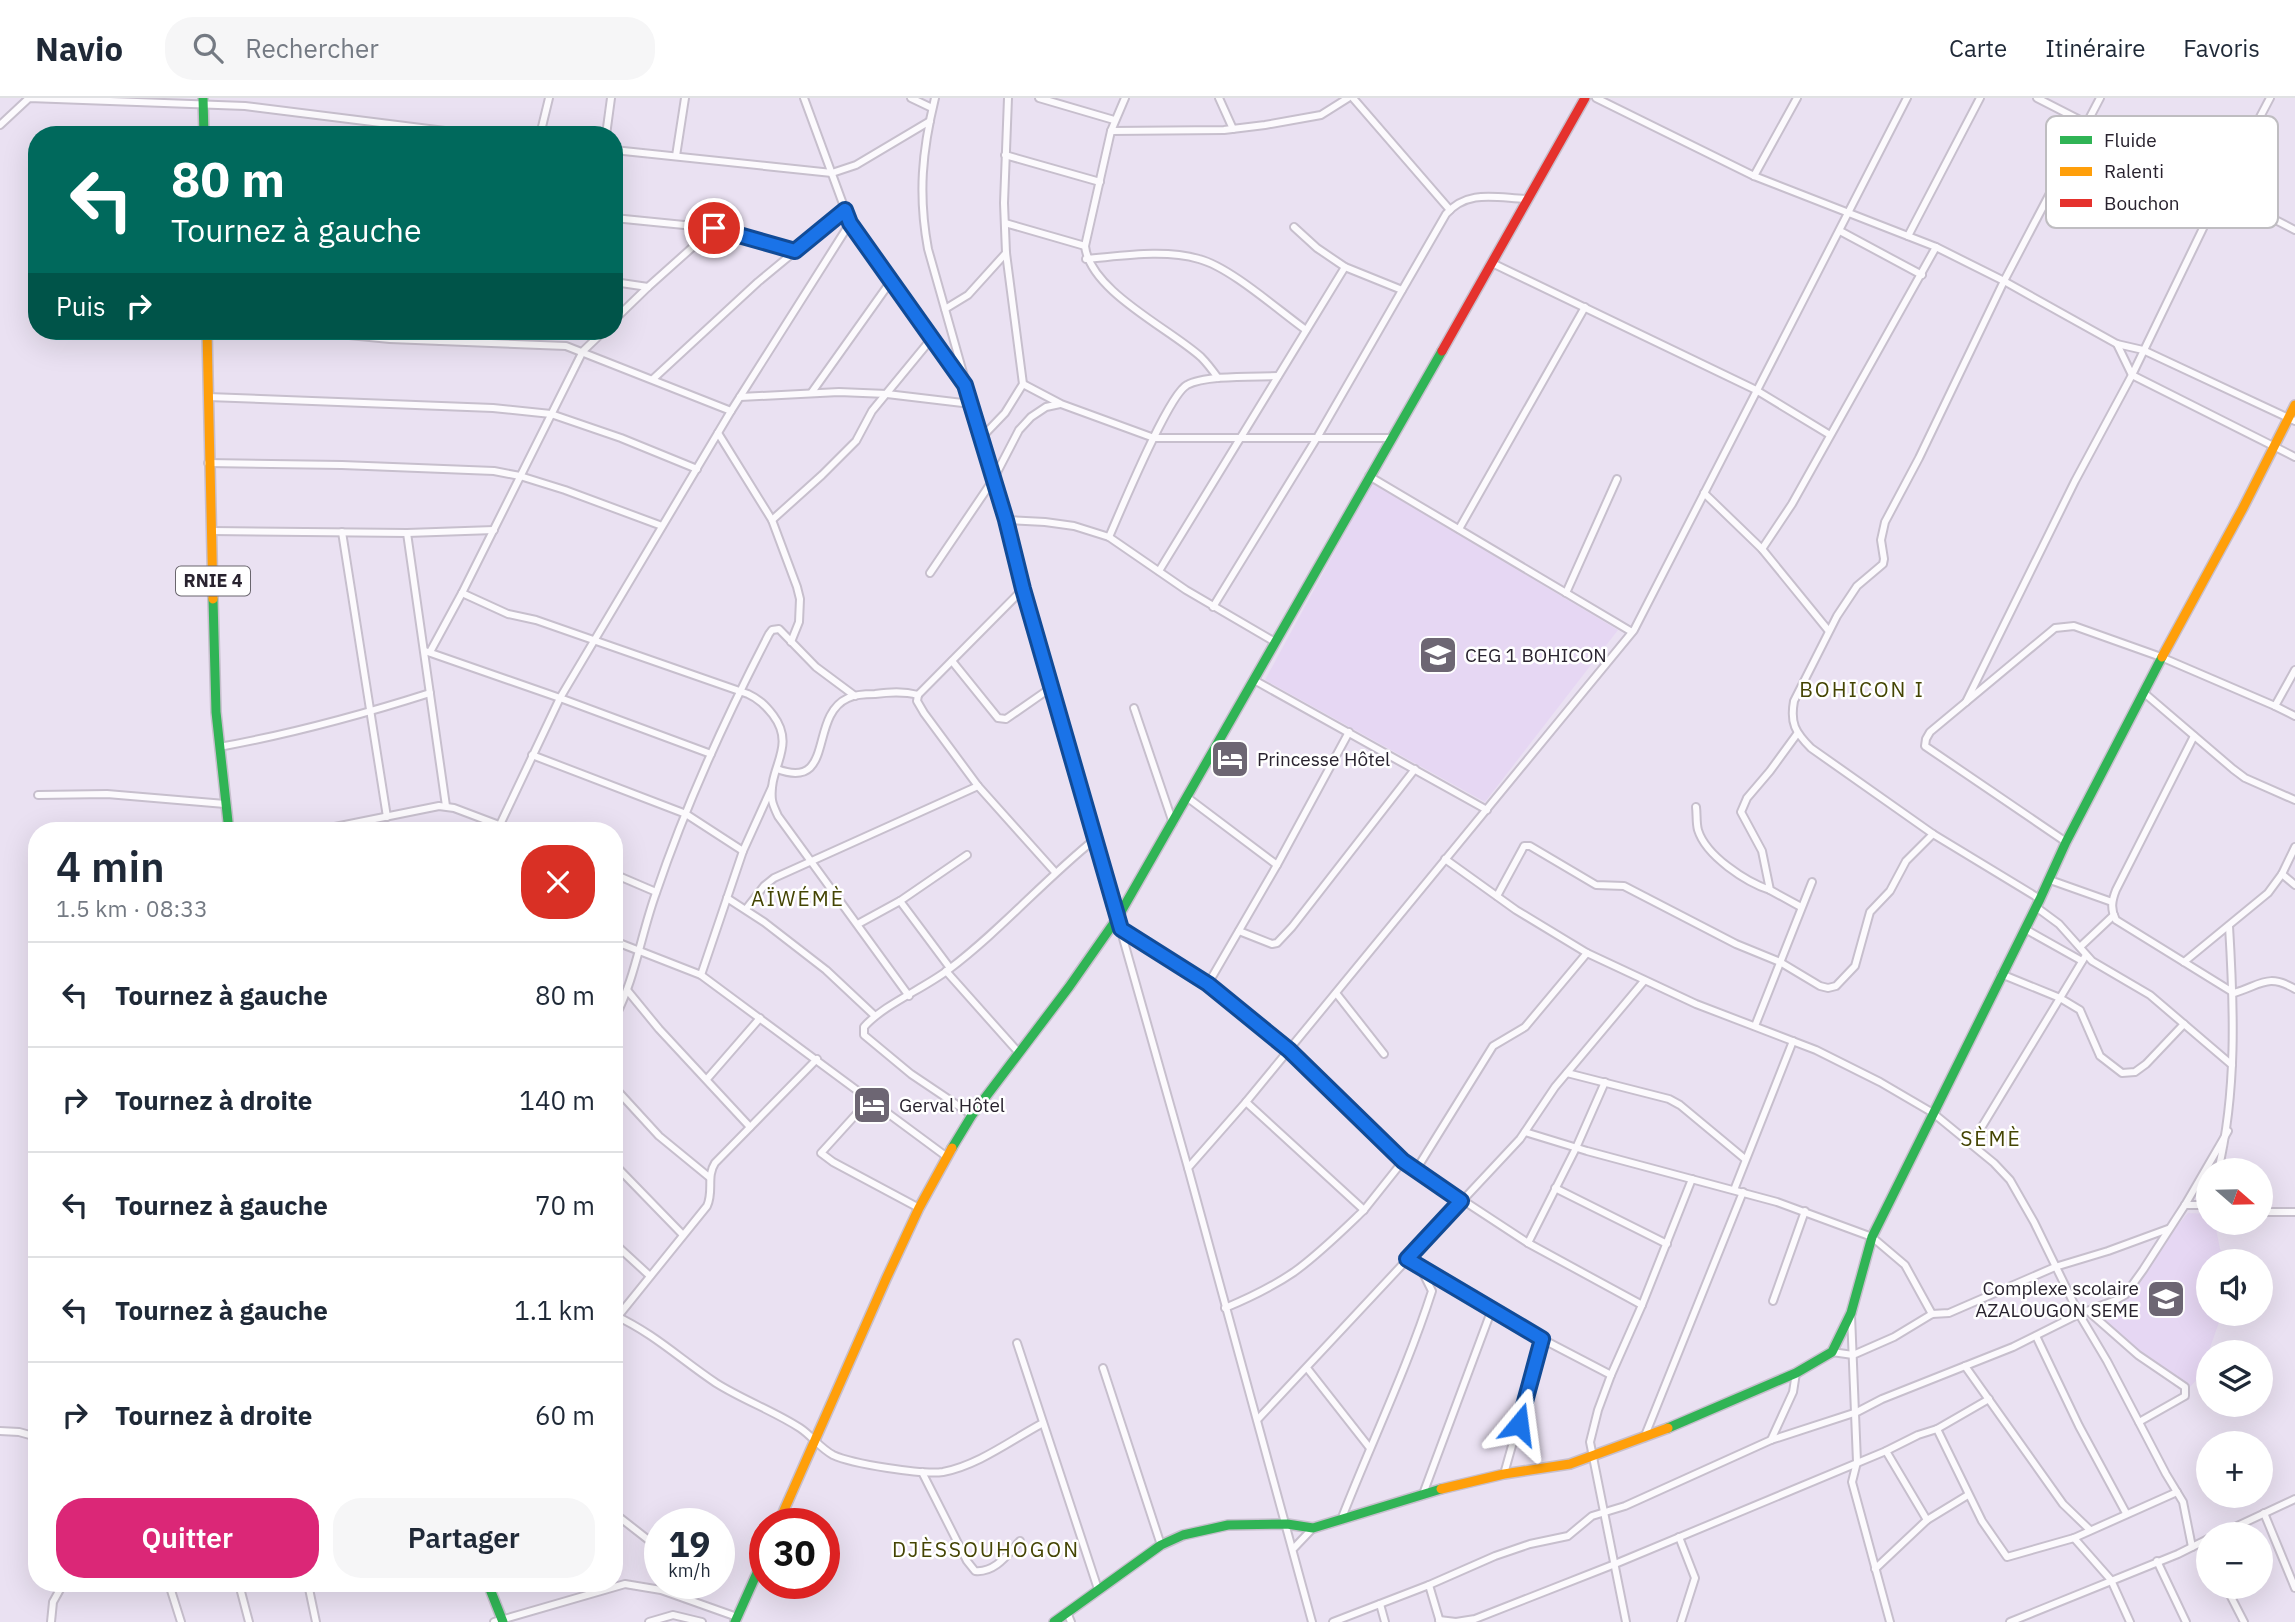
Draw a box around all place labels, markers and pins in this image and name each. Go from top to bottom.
pin [684,198,744,258]
school or university icon: CEG 1 BOHICON [1417,634,1459,676]
place label: CEG 1 BOHICON [1465,643,1607,667]
hotel icon: Princesse Hôtel [1209,738,1251,780]
place label: Princesse Hôtel [1257,747,1390,771]
hotel icon: Gerval Hôtel [851,1084,893,1126]
place label: Gerval Hôtel [899,1093,1005,1117]
place label: Complexe scolaire AZALOUGON SEME [1975,1276,2139,1322]
school or university icon: Complexe scolaire AZALOUGON SEME [2145,1278,2187,1320]

